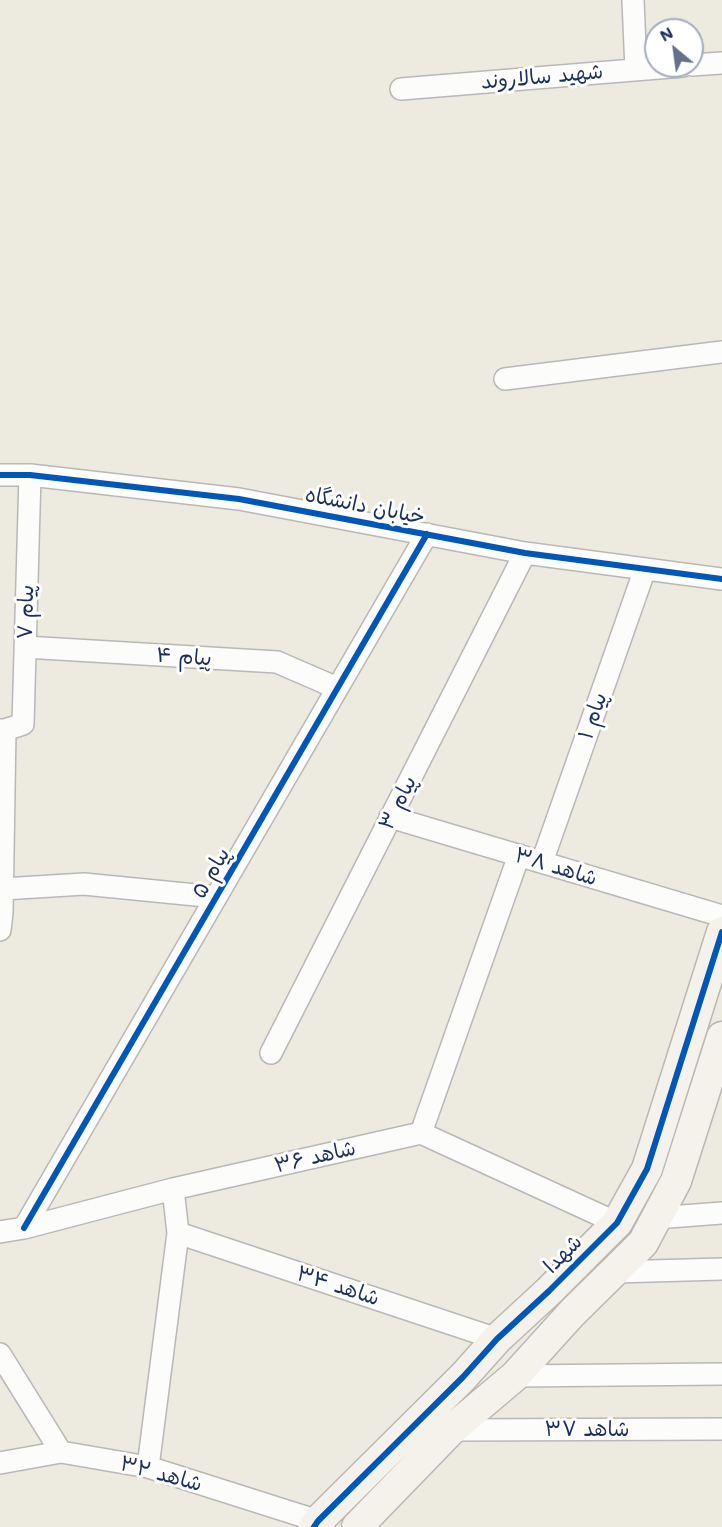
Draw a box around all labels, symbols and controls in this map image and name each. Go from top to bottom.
north arrow [644,18,704,78]
text: N [656,21,676,46]
street label: شهید سالاروند [480,59,604,95]
street label: خیابان دانشگاه [303,482,427,530]
street label: پیام ۷ [12,584,40,640]
street label: پیام ۴ [155,642,213,672]
street label: پیام ۱ [573,689,613,743]
street label: پیام ۳ [374,772,422,834]
street label: پیام ۵ [186,843,236,903]
street label: شاهد ۳۸ [512,843,600,891]
street label: شاهد ۳۶ [272,1135,358,1179]
street label: شهدا [538,1229,588,1279]
street label: شاهد ۳۴ [293,1261,383,1311]
street label: شاهد ۳۷ [545,1417,629,1443]
street label: شاهد ۳۲ [117,1451,205,1497]

